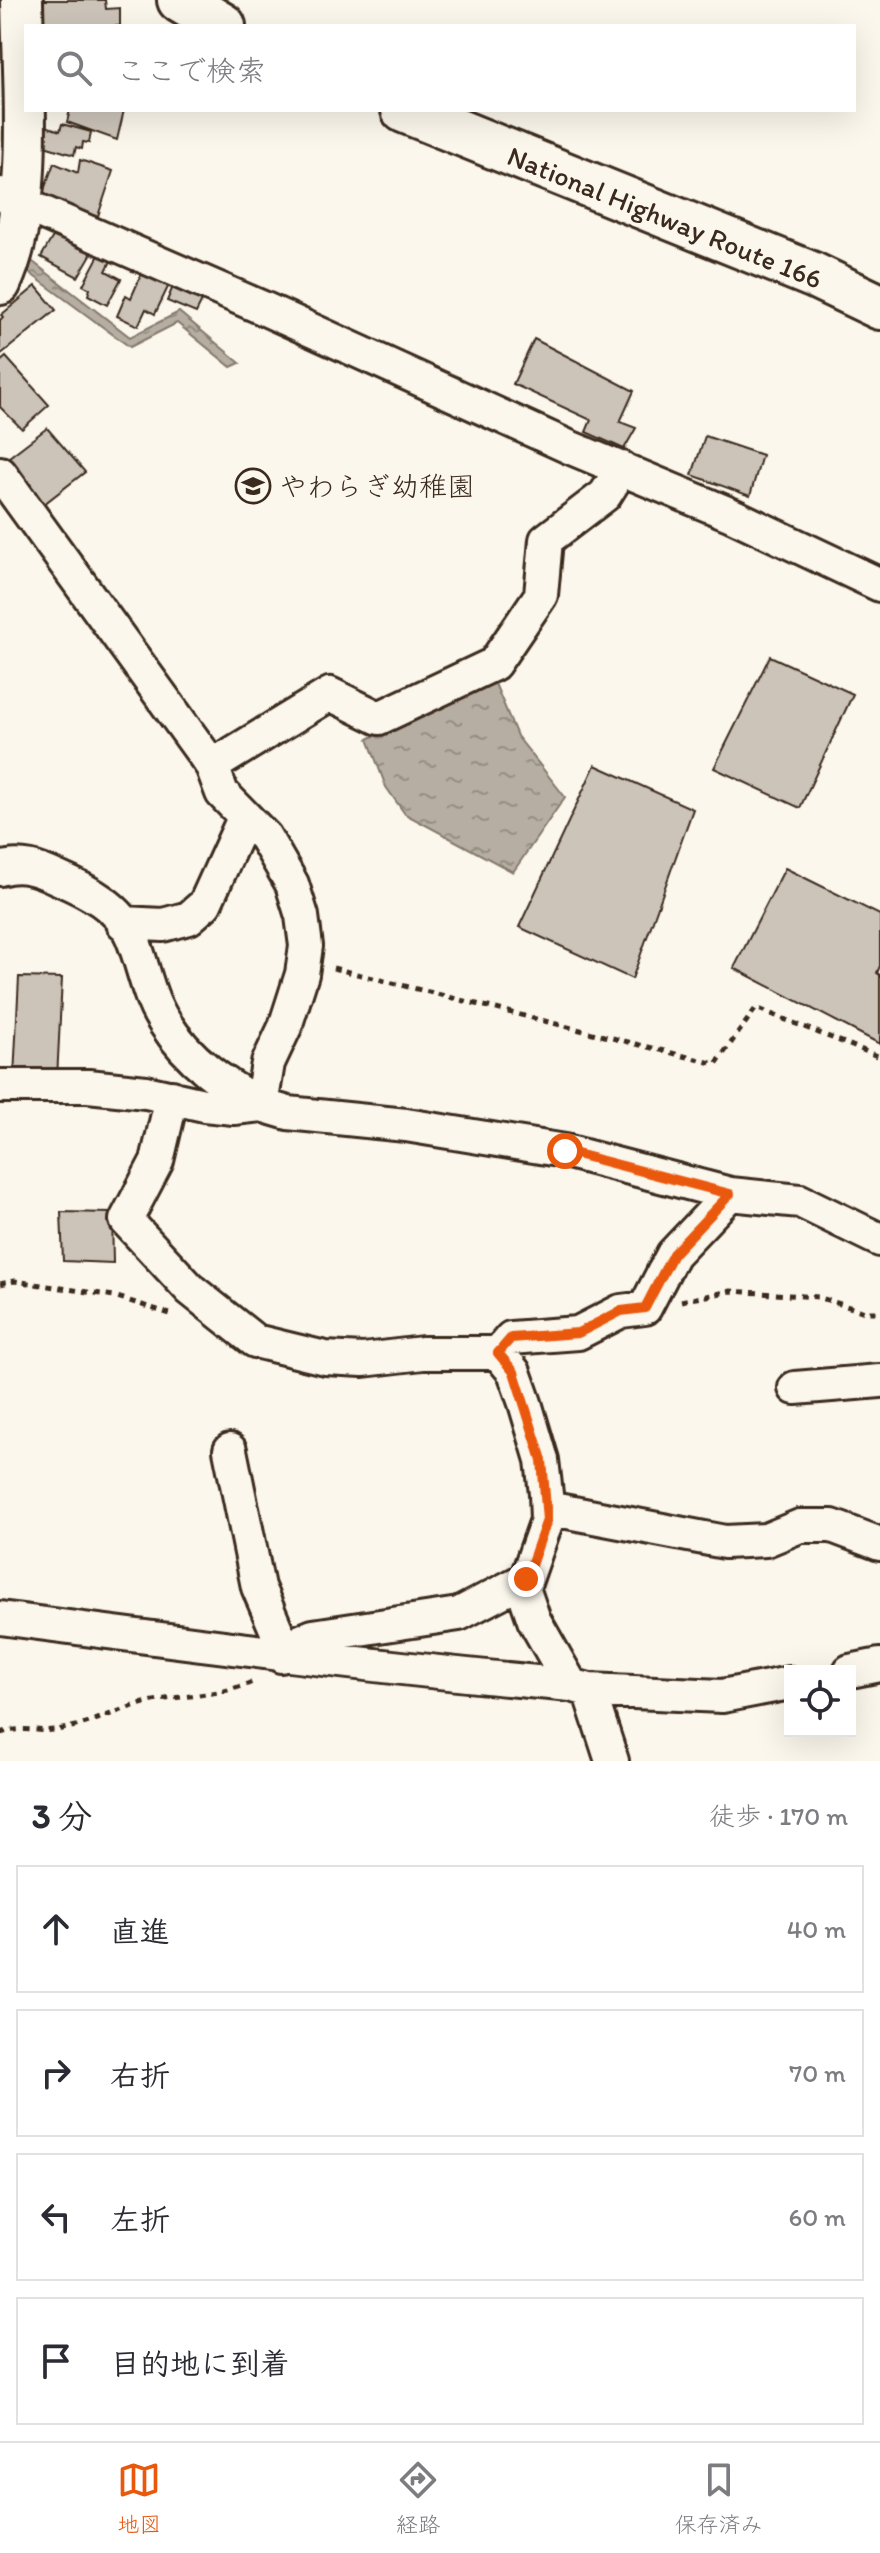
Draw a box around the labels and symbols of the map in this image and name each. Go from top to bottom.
street label: National Highway Route 166 [503,138,827,296]
school or university icon: やわらぎ幼稚園 [234,467,272,505]
place label: やわらぎ幼稚園 [279,469,475,503]
route start [547,1133,583,1169]
route end [508,1561,544,1597]

